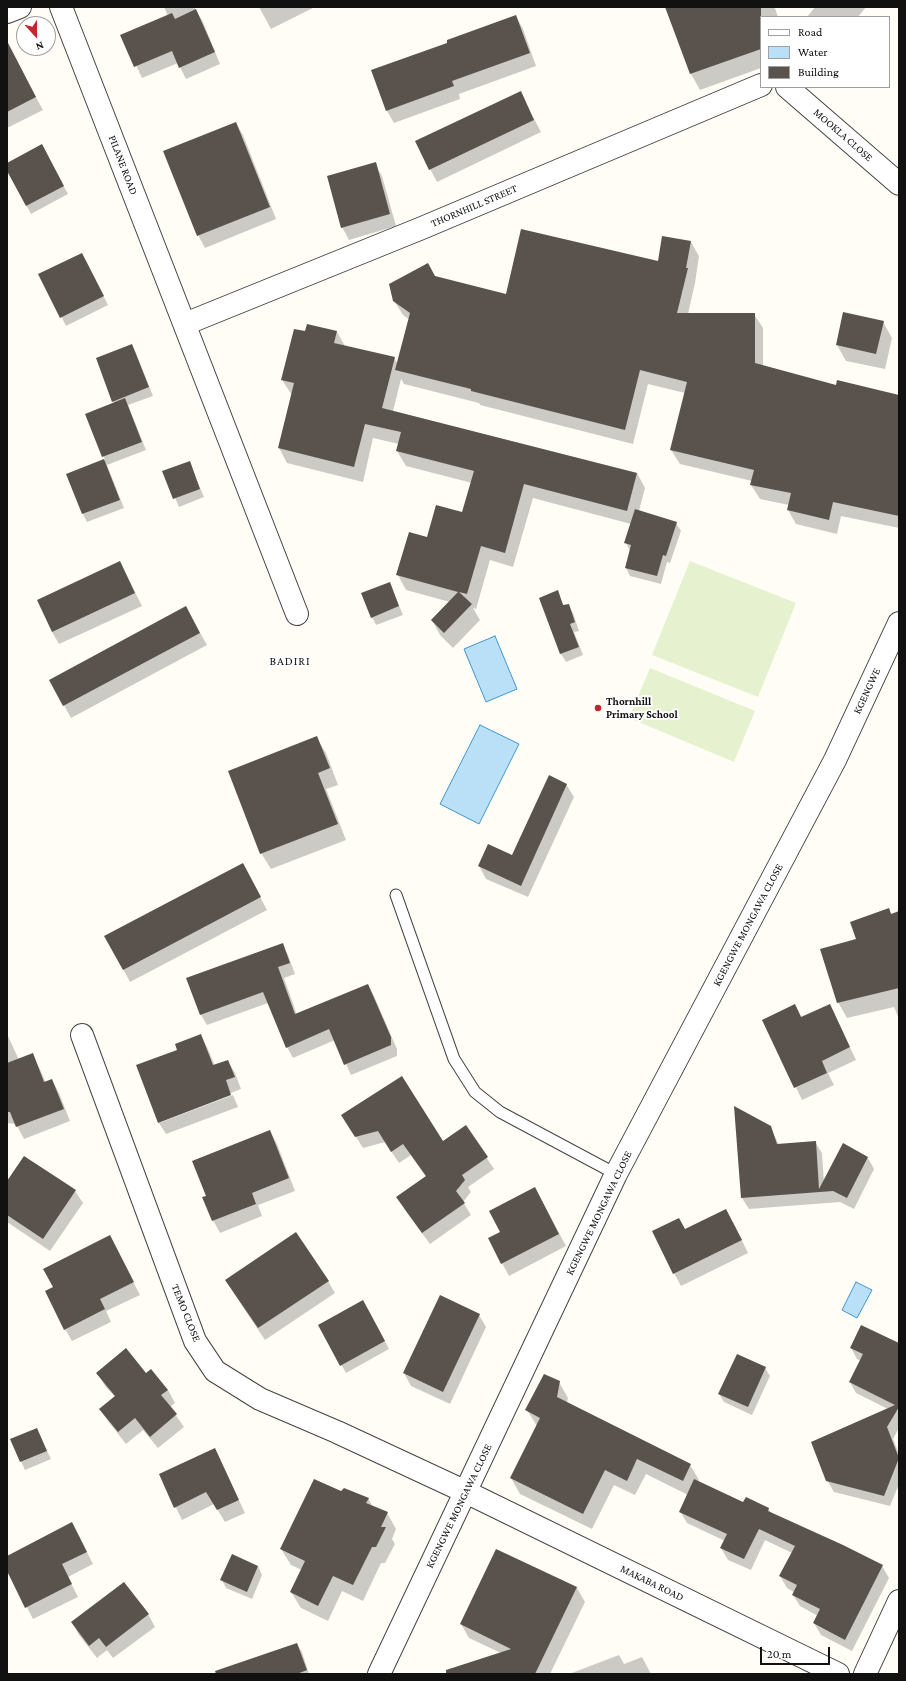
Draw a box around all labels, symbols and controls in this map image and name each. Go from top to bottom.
north arrow [16,16,56,56]
legend [760,16,890,88]
text: Road [798,25,822,39]
text: N [34,39,46,53]
text: Water [798,45,827,59]
text: Building [798,65,839,79]
street label: MOOKLA CLOSE [811,106,875,164]
street label: PILANE ROAD [106,133,140,197]
street label: THORNHILL STREET [429,182,519,230]
district label: BADIRI [269,654,311,668]
street label: KGENGWE [851,666,883,716]
place label: Thornhill Primary School [606,695,678,721]
marker: Thornhill Primary School [593,703,603,713]
street label: KGENGWE MONGAWA CLOSE [710,862,786,988]
street label: KGENGWE MONGAWA CLOSE [563,1149,635,1277]
street label: TEMO CLOSE [168,1282,204,1344]
street label: KGENGWE MONGAWA CLOSE [423,1442,495,1570]
street label: MAKABA ROAD [618,1562,686,1604]
scale bar [762,1639,832,1665]
text: 20 m [767,1647,791,1661]

